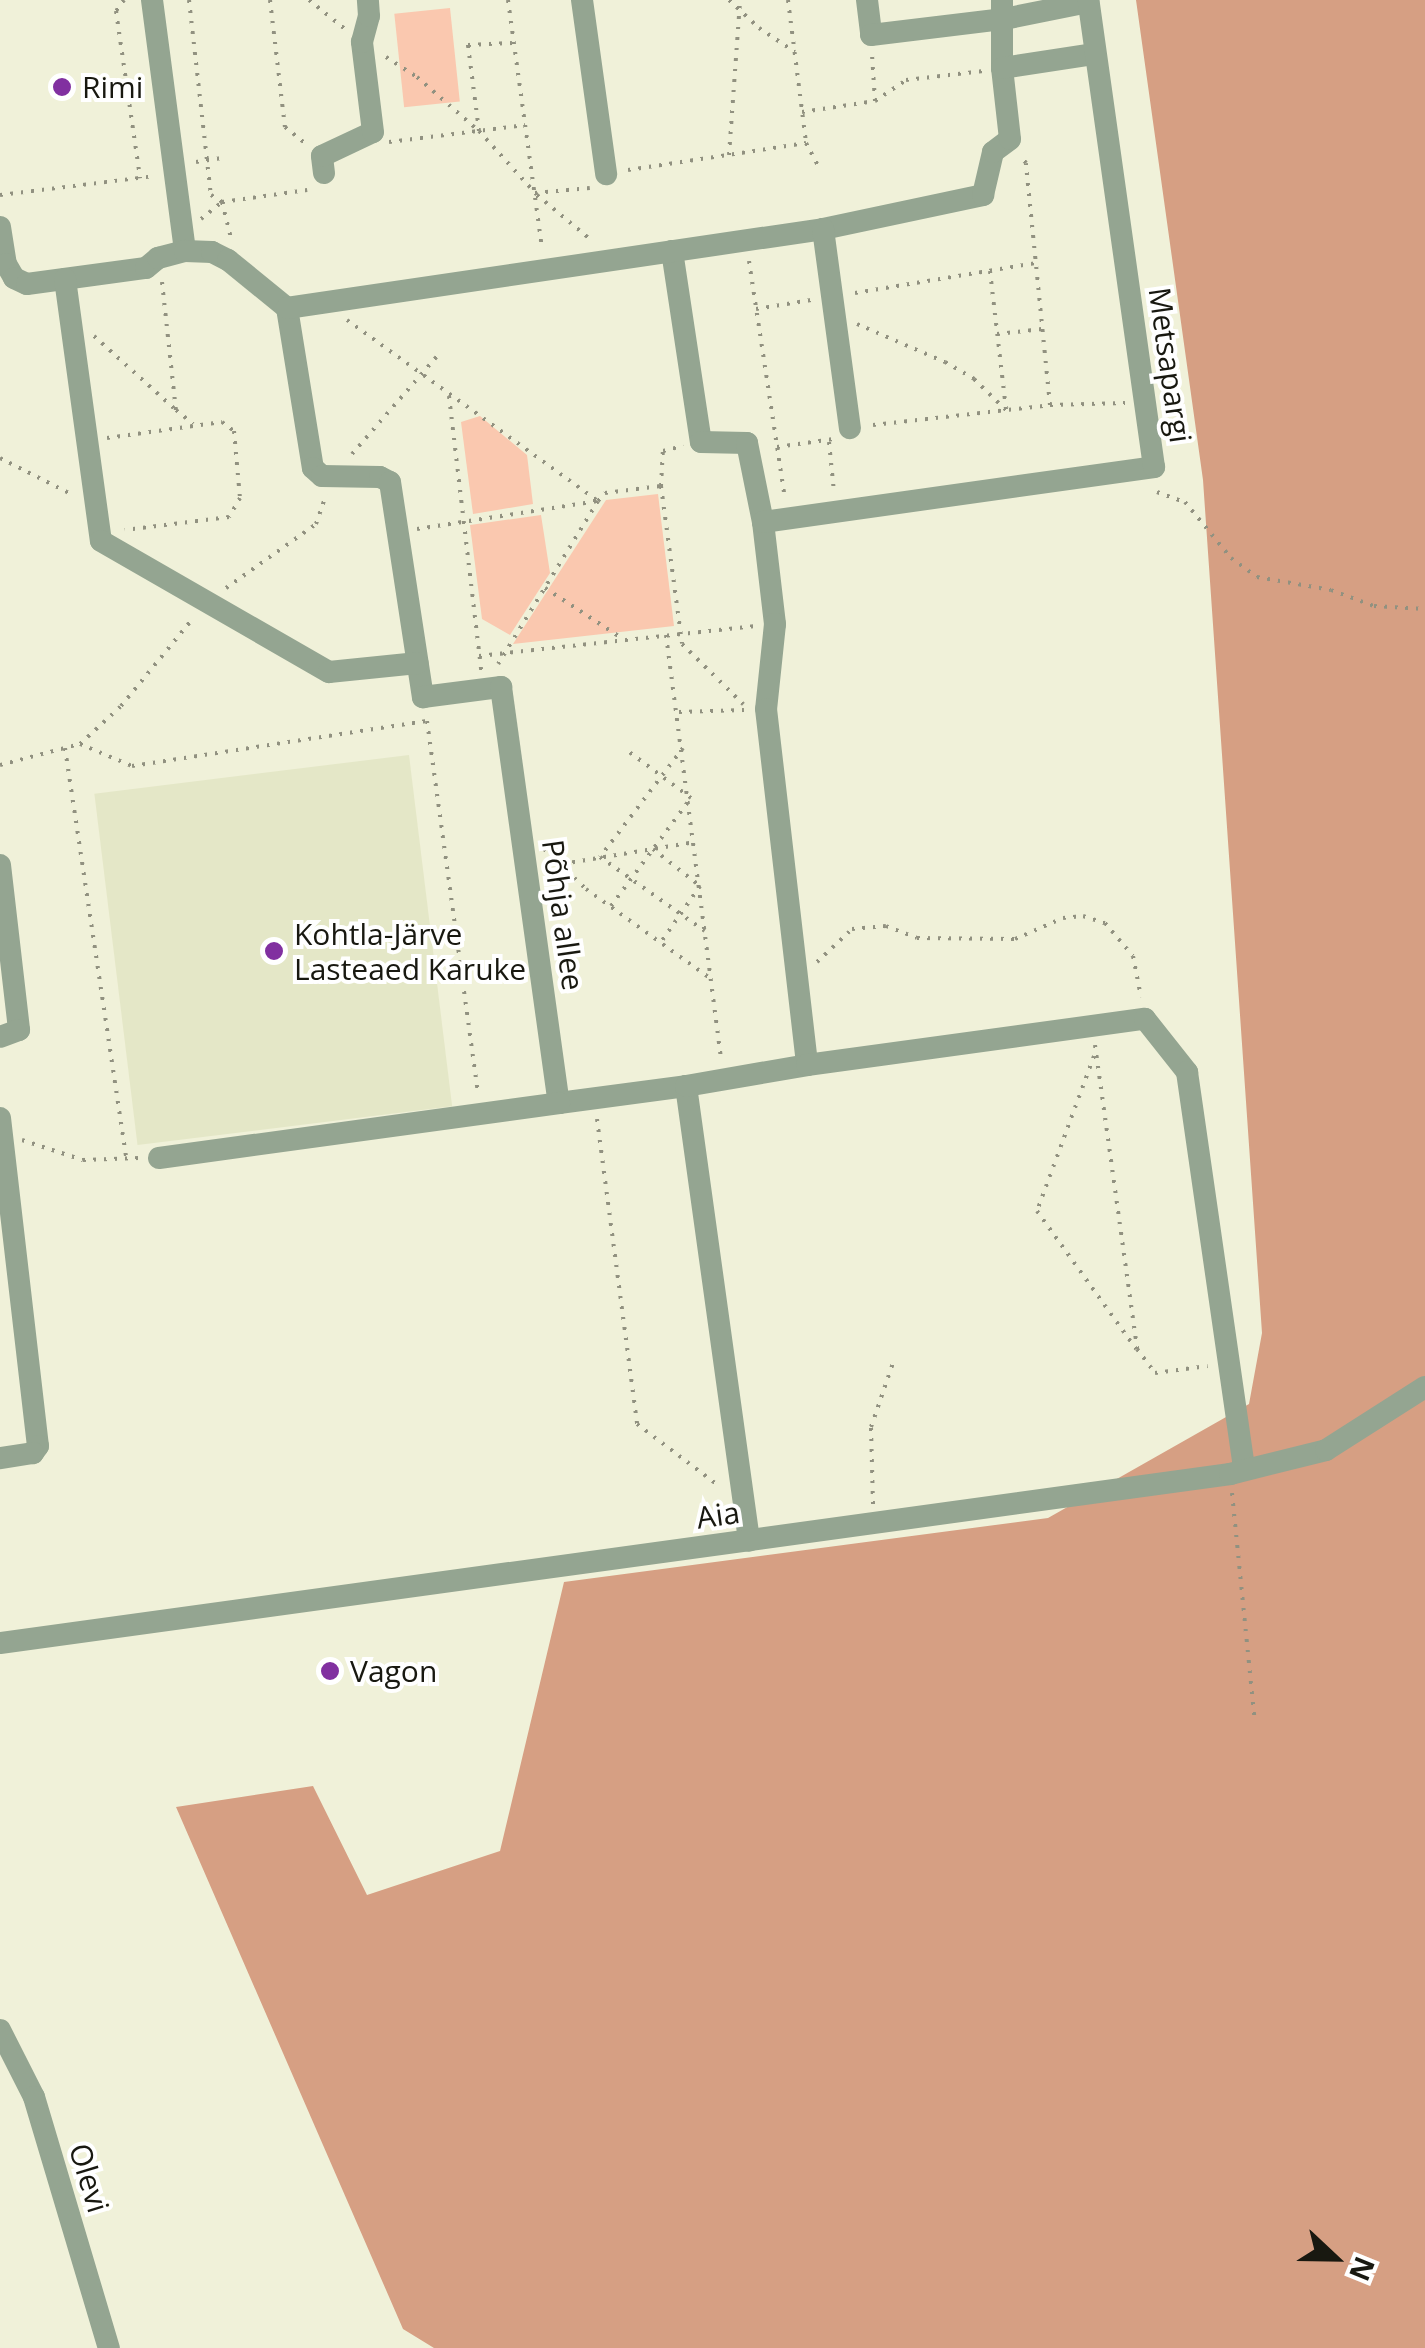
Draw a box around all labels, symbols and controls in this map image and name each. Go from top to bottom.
place label: Rimi [82,69,143,105]
marker: Rimi [51,76,73,98]
street label: Metsapargi [1141,285,1199,445]
street label: Põhja allee [535,837,591,993]
place label: Kohtla-Järve Lasteaed Karuke [294,916,526,986]
marker: Kohtla-Järve Lasteaed Karuke [263,940,285,962]
street label: Aia [694,1494,742,1536]
place label: Vagon [350,1653,437,1689]
marker: Vagon [319,1660,341,1682]
street label: Olevi [62,2139,116,2217]
north arrow [1285,2208,1385,2308]
text: N [1341,2252,1385,2287]

